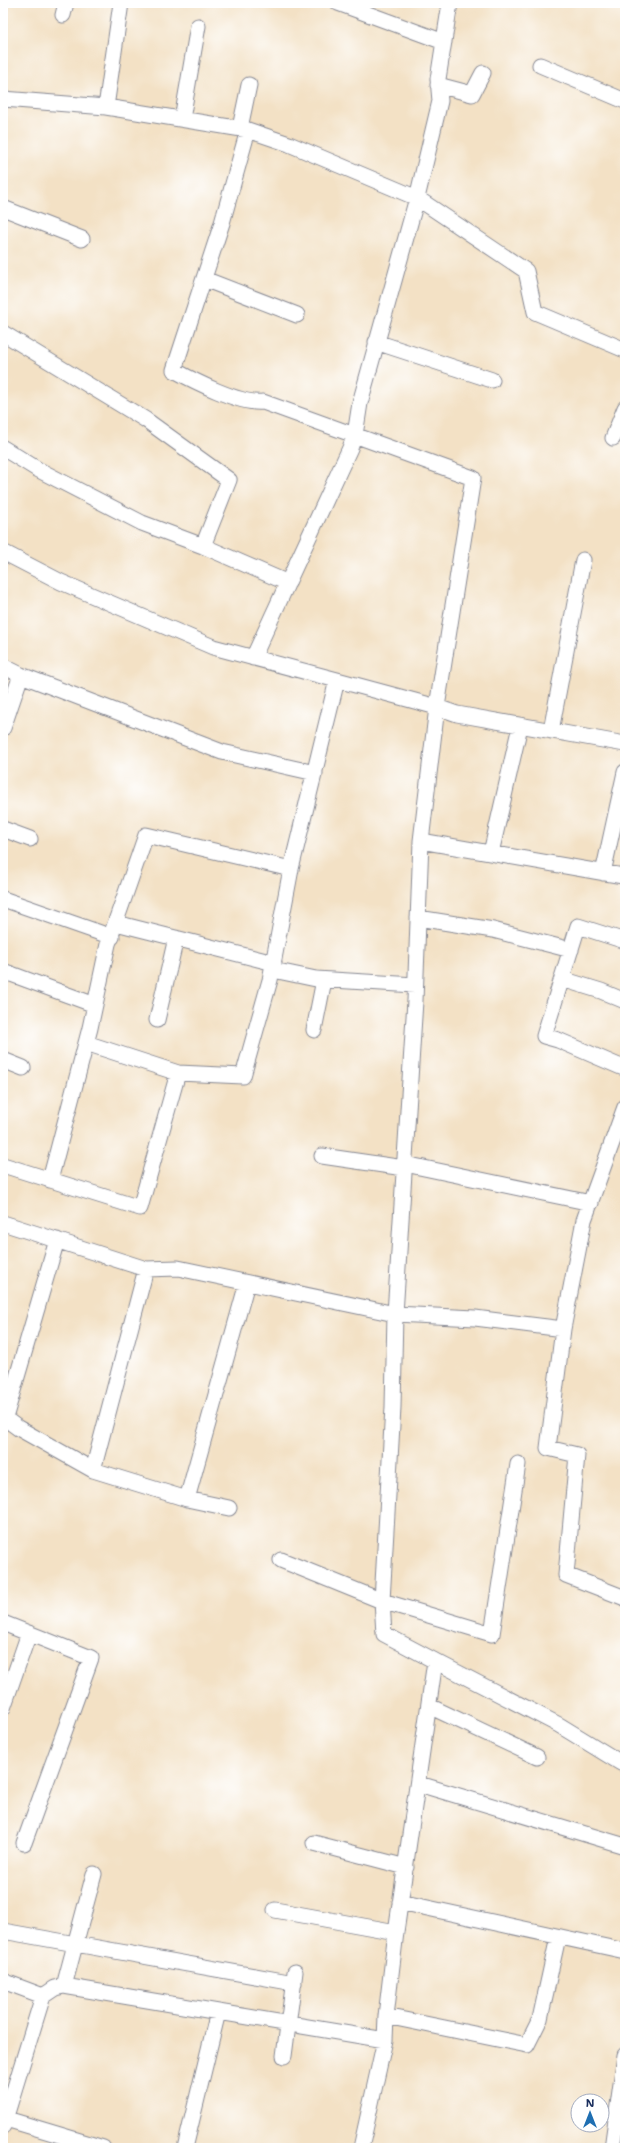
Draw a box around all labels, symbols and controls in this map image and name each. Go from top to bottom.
north arrow [570,2093,610,2133]
text: N [586,2096,595,2111]

